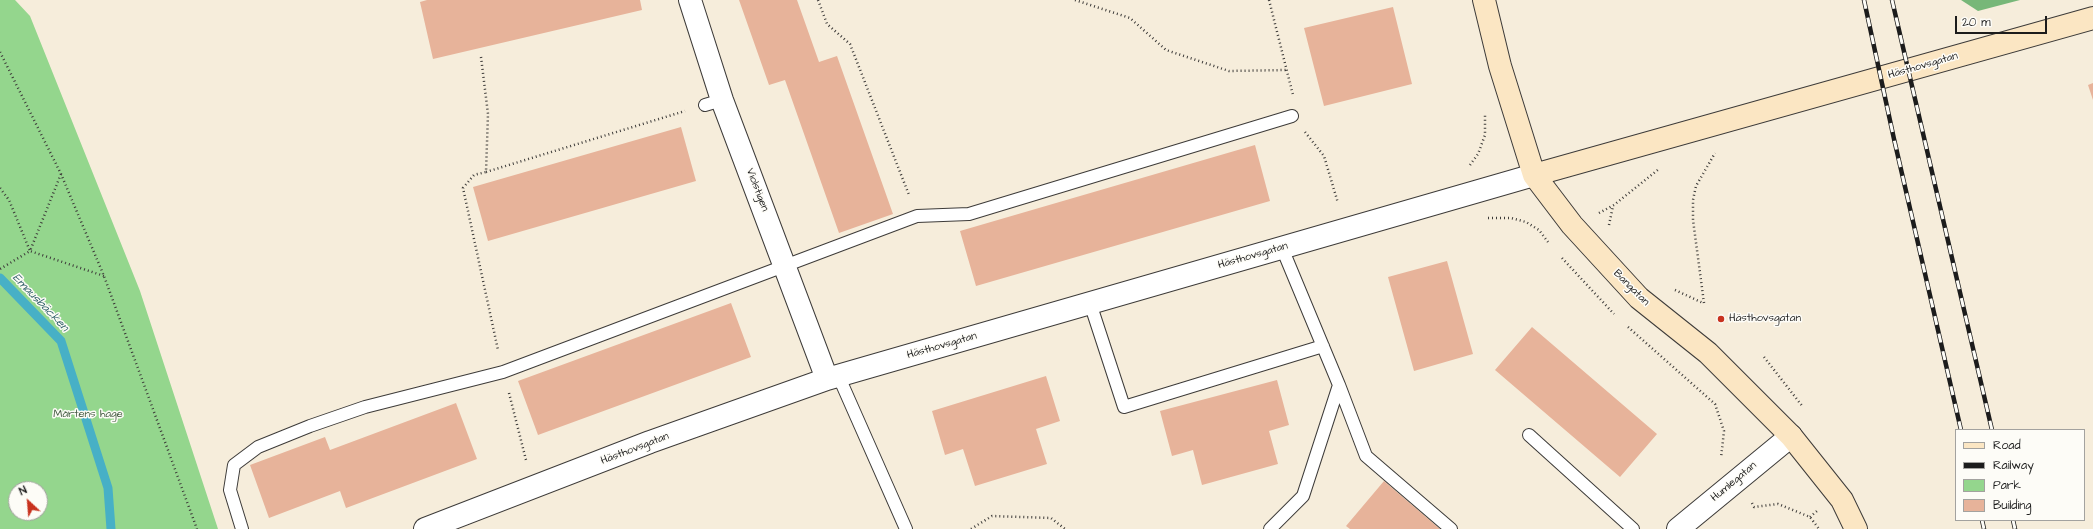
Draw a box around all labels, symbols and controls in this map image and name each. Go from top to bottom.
scale bar [1957,8,2049,34]
text: 20 m [1962,14,1991,31]
street label: Hästhovsgatan [1887,50,1959,82]
street label: Violstigen [743,167,771,213]
street label: Hästhovsgatan [1217,240,1289,272]
street label: Bangatan [1610,267,1652,309]
water label: Emausbäcken [9,271,71,335]
place label: Hästhovsgatan [1729,312,1801,326]
marker: Hästhovsgatan [1716,314,1726,324]
street label: Hästhovsgatan [906,330,978,362]
park label: Mårtens hage [53,408,123,422]
legend [1955,429,2085,521]
street label: Hästhovsgatan [599,430,671,468]
text: Road [1993,437,2021,454]
text: Railway [1993,457,2034,474]
street label: Humlegatan [1709,459,1759,505]
text: Park [1993,477,2021,494]
north arrow [8,481,48,521]
text: N [17,482,29,499]
text: Building [1993,497,2031,514]

